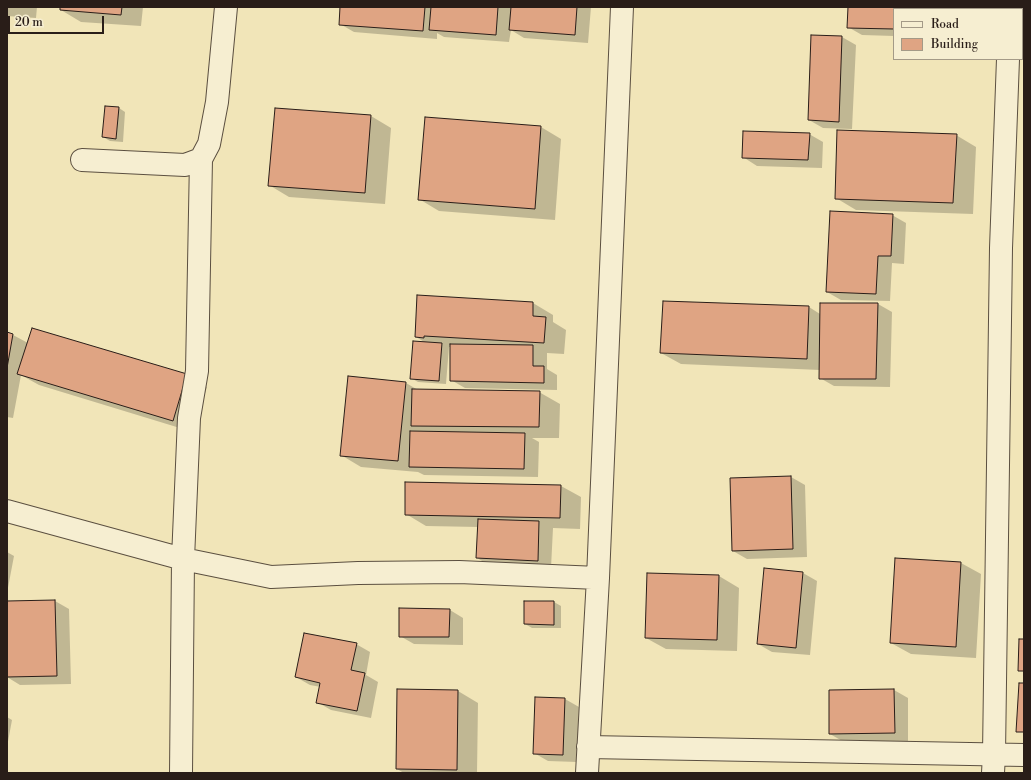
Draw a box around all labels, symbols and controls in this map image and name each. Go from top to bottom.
scale bar [10,8,106,34]
legend [893,8,1023,60]
text: 20 m [15,15,43,30]
text: Road [931,17,959,32]
text: Building [931,37,978,52]

